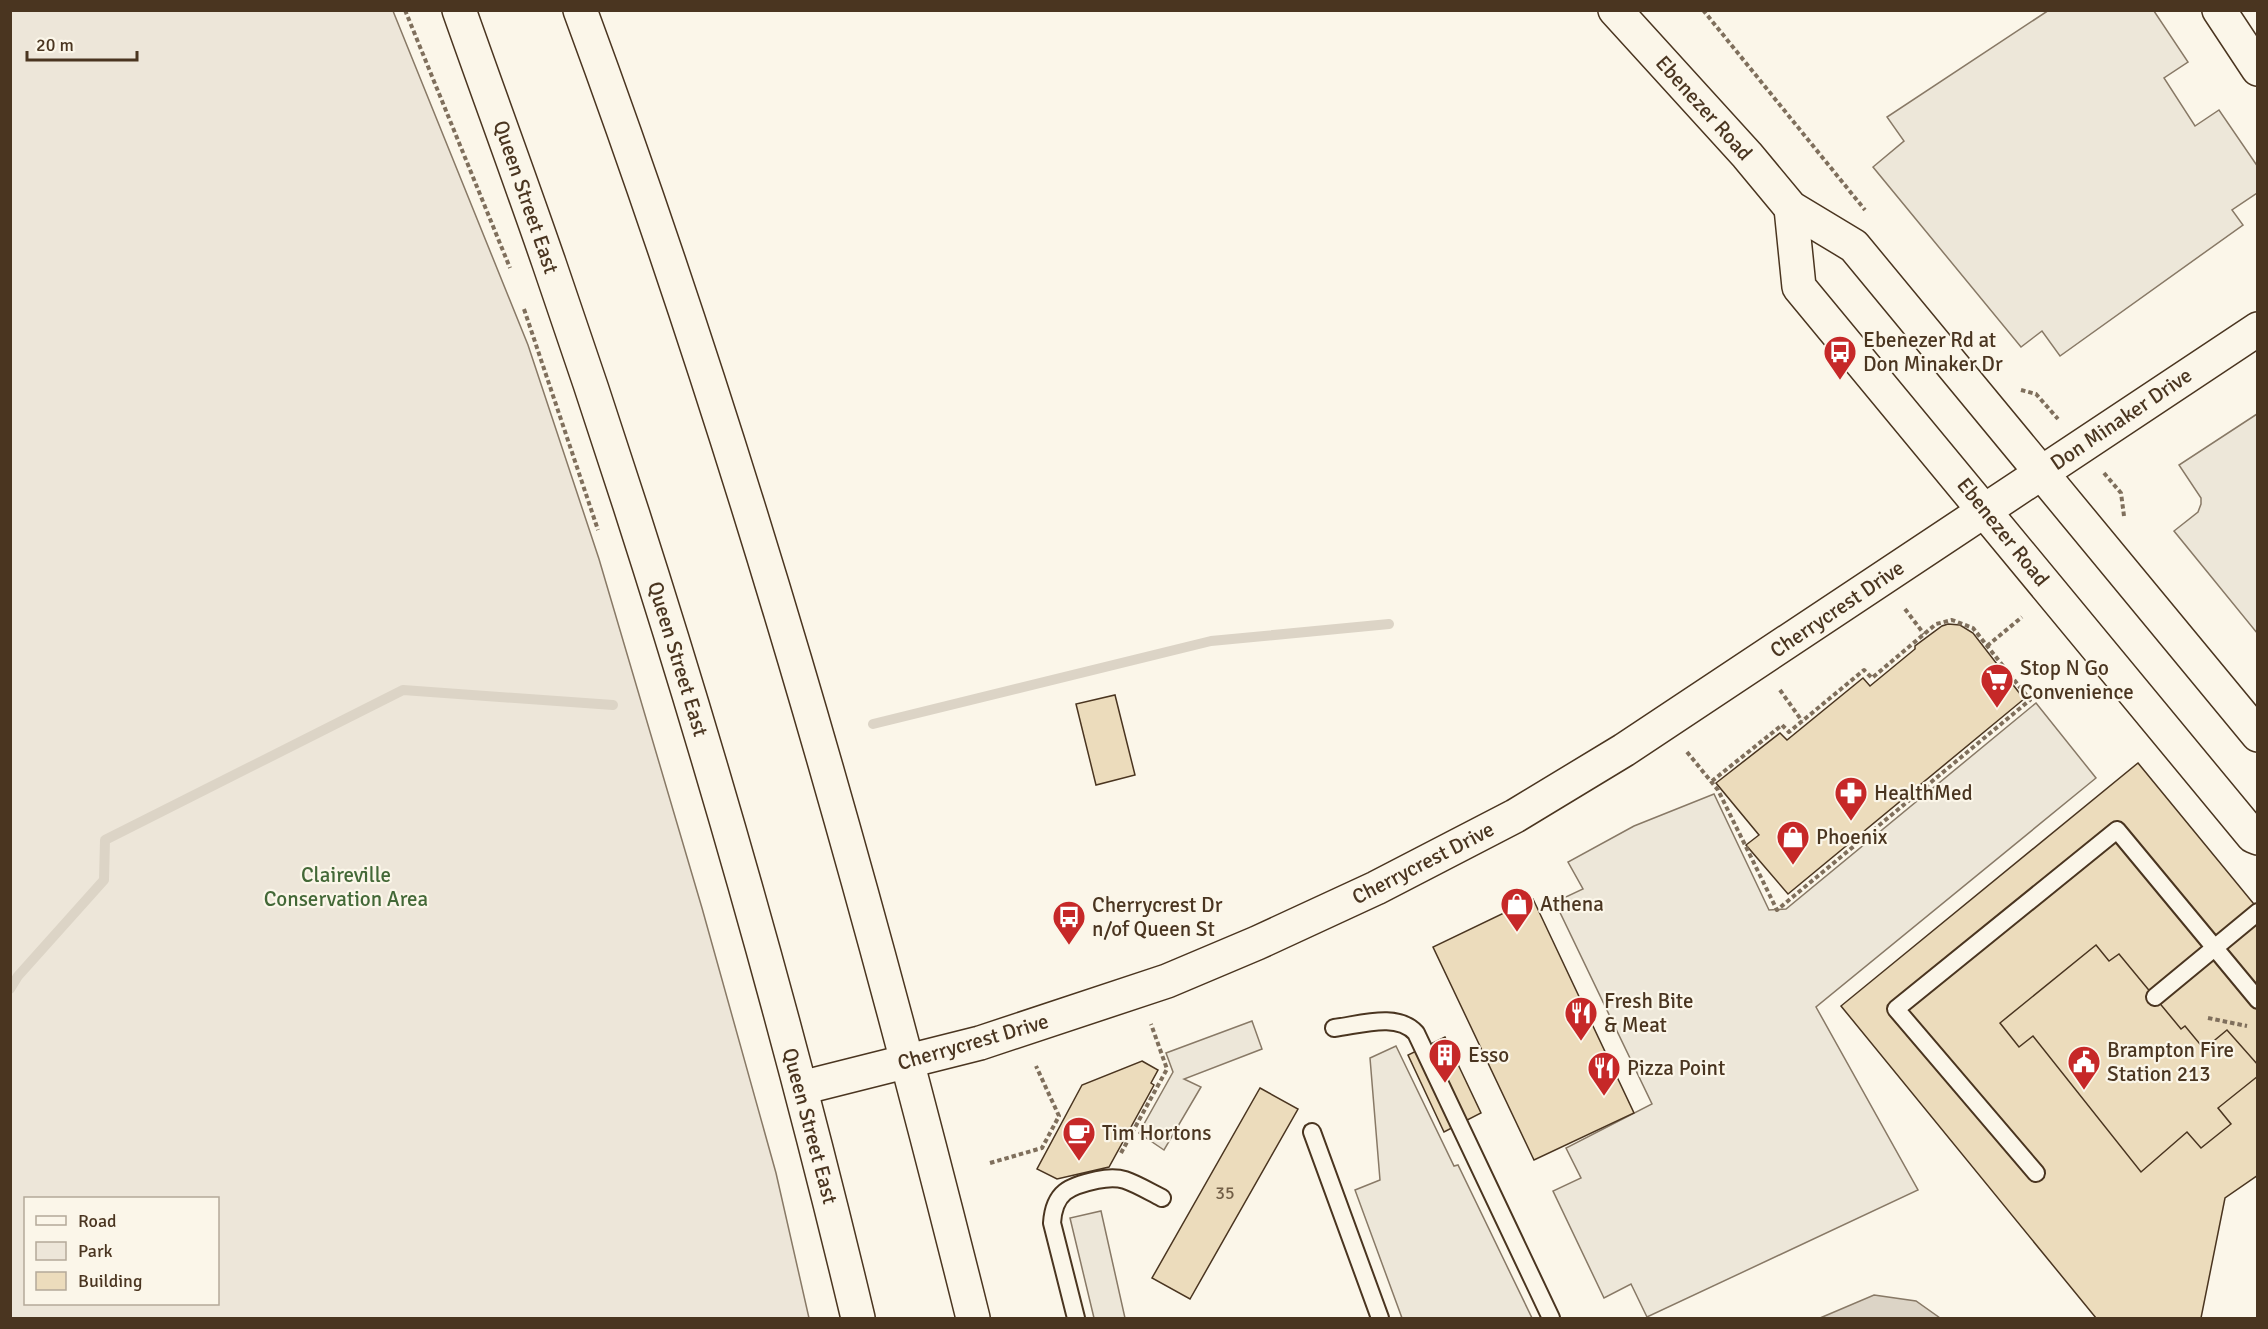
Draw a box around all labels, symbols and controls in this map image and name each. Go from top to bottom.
scale bar [27,24,136,62]
text: 20 m [36,34,74,56]
street label: Ebenezer Road [1650,50,1758,166]
street label: Queen Street East [488,117,564,277]
place label: Ebenezer Rd at Don Minaker Dr [1863,327,2003,377]
bus stop icon: Ebenezer Rd at Don Minaker Dr [1822,334,1858,381]
street label: Don Minaker Drive [2045,362,2197,476]
street label: Ebenezer Road [1951,472,2055,592]
street label: Cherrycrest Drive [1765,555,1909,663]
street label: Queen Street East [642,578,714,740]
place label: Stop N Go Convenience [2020,655,2134,705]
supermarket icon: Stop N Go Convenience [1979,662,2015,709]
pharmacy icon: HealthMed [1833,775,1869,822]
place label: HealthMed [1874,780,1973,806]
street label: Cherrycrest Drive [1348,816,1498,910]
shop icon: Phoenix [1775,819,1811,866]
place label: Phoenix [1816,824,1888,850]
park label: Claireville Conservation Area [264,862,428,912]
shop icon: Athena [1499,886,1535,933]
place label: Athena [1540,891,1604,917]
place label: Cherrycrest Dr n/of Queen St [1092,892,1223,942]
bus stop icon: Cherrycrest Dr n/of Queen St [1051,899,1087,946]
place label: Fresh Bite & Meat [1604,988,1694,1038]
restaurant icon: Fresh Bite & Meat [1563,995,1599,1042]
street label: Cherrycrest Drive [894,1008,1052,1076]
building icon: Esso [1427,1037,1463,1084]
place label: Brampton Fire Station 213 [2107,1037,2234,1087]
place label: Esso [1468,1042,1509,1068]
public building icon: Brampton Fire Station 213 [2066,1044,2102,1091]
street label: Queen Street East [777,1045,843,1207]
restaurant icon: Pizza Point [1586,1050,1622,1097]
place label: Pizza Point [1627,1055,1725,1081]
cafe icon: Tim Hortons [1061,1115,1097,1162]
place label: Tim Hortons [1102,1120,1211,1146]
house number: 35 [1215,1182,1235,1204]
legend [24,1197,219,1305]
text: Road [78,1210,117,1232]
text: Park [78,1240,113,1262]
text: Building [78,1270,142,1292]

